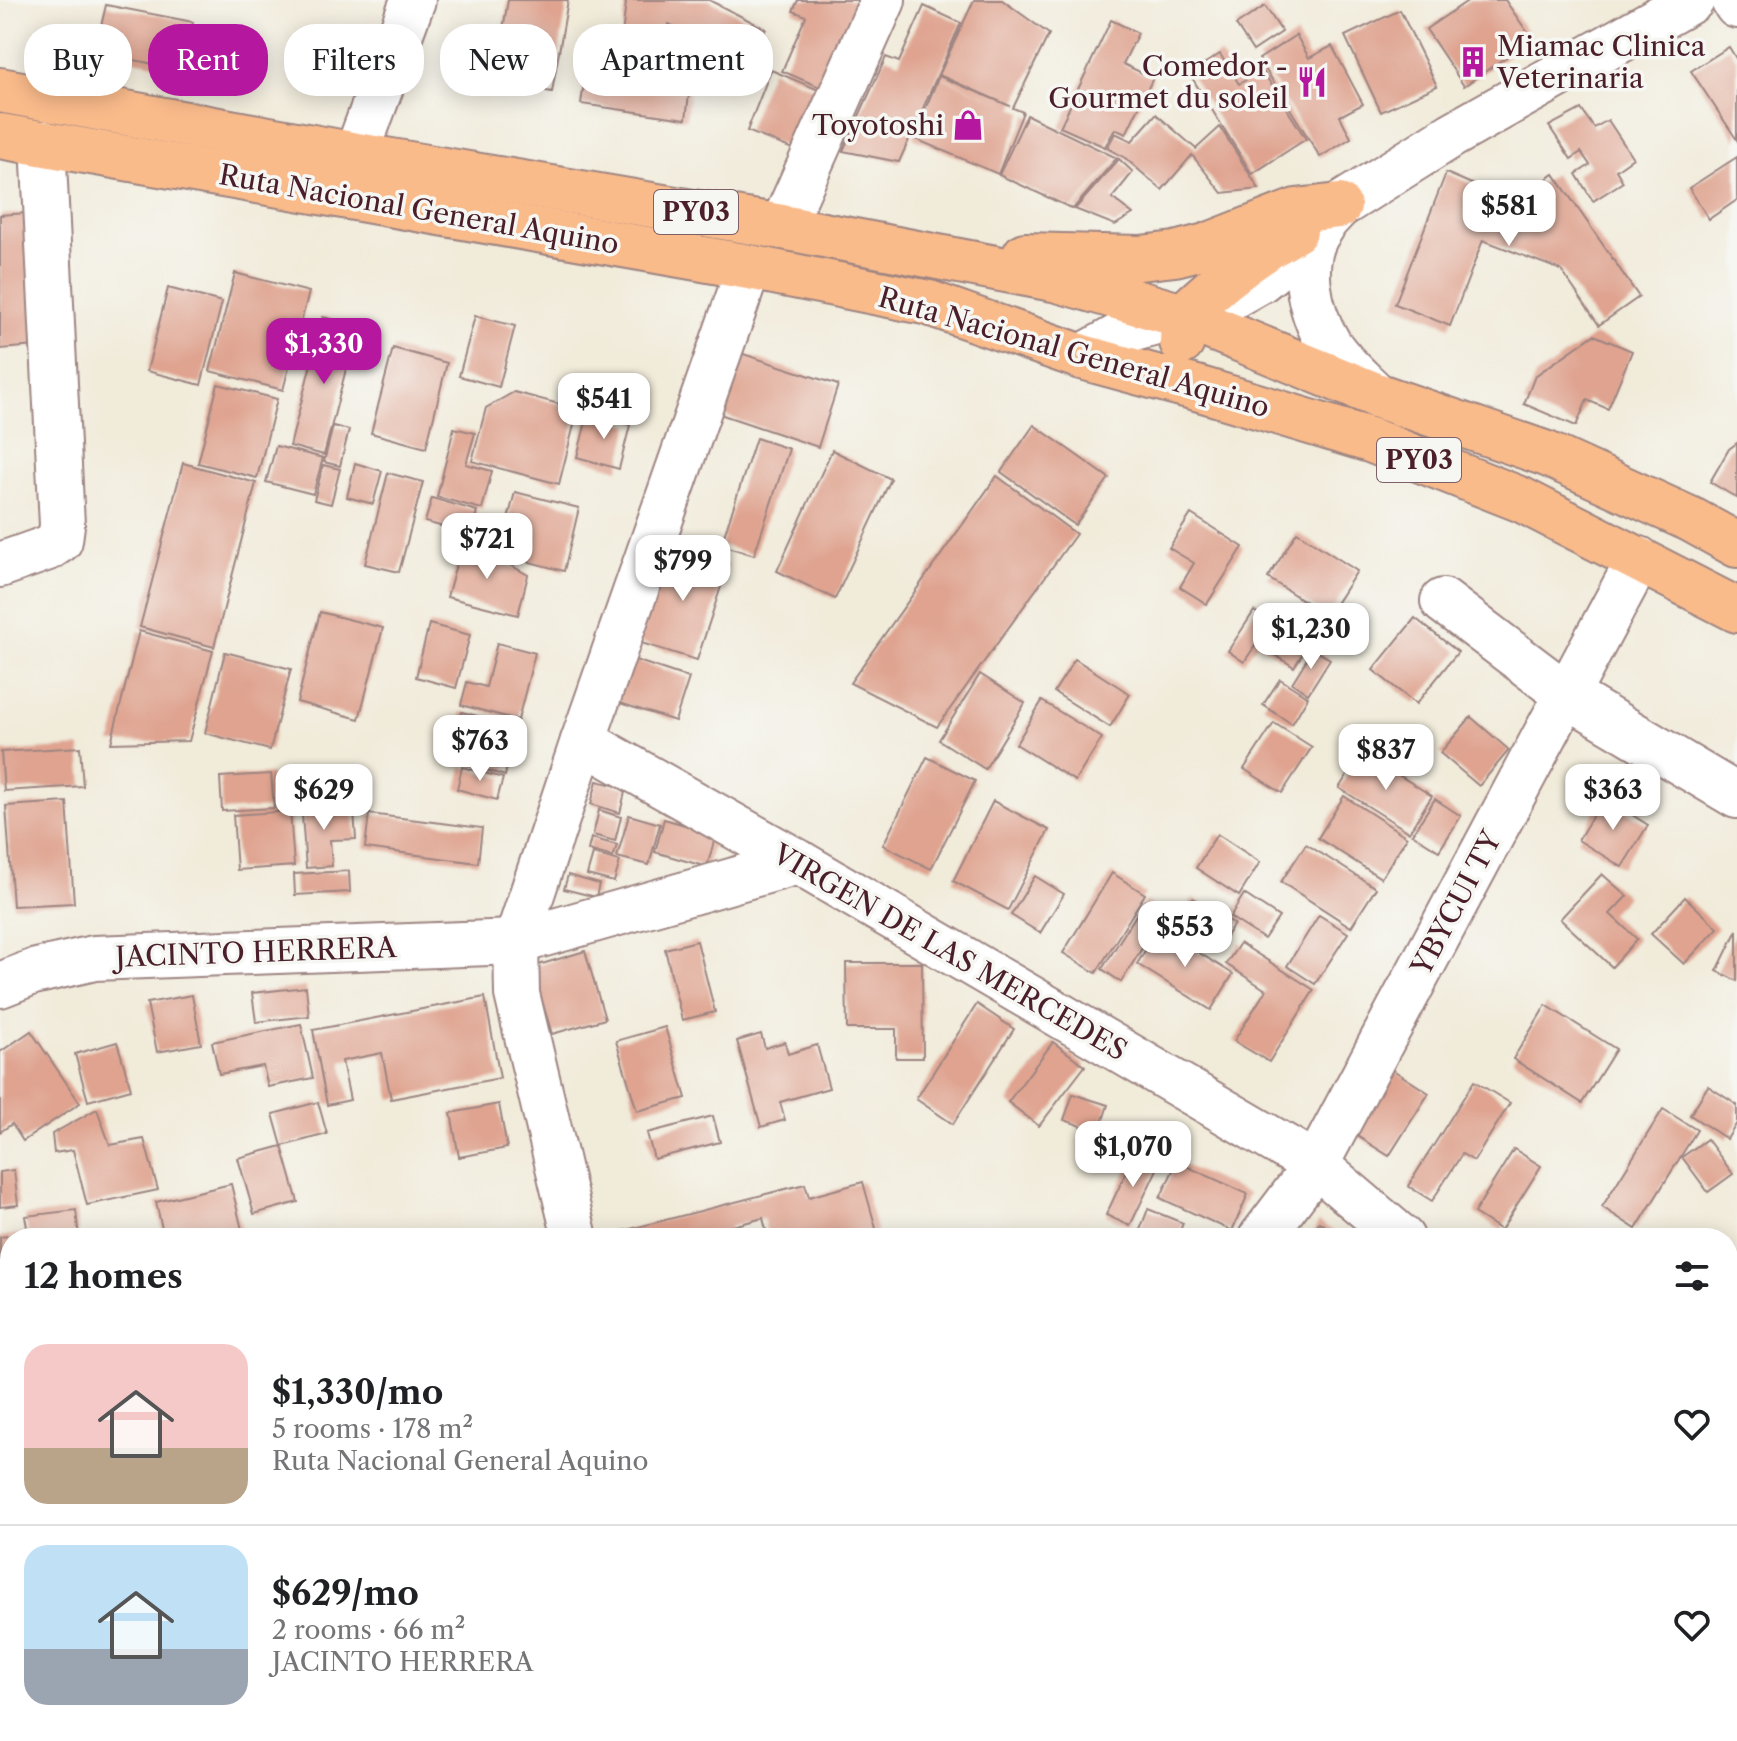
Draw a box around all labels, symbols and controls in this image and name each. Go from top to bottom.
chip: Buy [24,24,132,96]
chip: Rent [148,24,268,96]
chip: Filters [284,24,424,96]
chip: New [440,24,557,96]
chip: Apartment [573,24,773,96]
place label: Miamac Clinica Veterinaria [1496,29,1706,95]
building icon: Miamac Clinica Veterinaria [1456,45,1490,79]
place label: Comedor - Gourmet du soleil [1048,49,1288,115]
restaurant icon: Comedor - Gourmet du soleil [1295,65,1329,99]
place label: Toyotoshi [812,108,944,142]
shop icon: Toyotoshi [951,108,985,142]
street label: Ruta Nacional General Aquino [216,157,622,261]
pin: $581 [1462,180,1556,248]
road number: PY03 [654,190,738,234]
text: $581 [1481,190,1537,222]
street label: Ruta Nacional General Aquino [874,280,1274,424]
pin: $1,330 [259,318,389,386]
text: $1,330 [284,328,364,360]
pin: $541 [557,373,651,441]
text: $541 [576,383,632,415]
road number: PY03 [1377,438,1461,482]
pin: $721 [440,513,534,581]
text: $721 [459,523,515,555]
pin: $799 [636,535,730,603]
text: $799 [653,545,713,577]
pin: $1,230 [1246,603,1376,671]
text: $1,230 [1271,613,1351,645]
pin: $763 [433,715,527,783]
pin: $837 [1339,724,1433,792]
text: $763 [451,725,509,757]
text: $837 [1357,734,1415,766]
pin: $629 [277,764,371,832]
pin: $363 [1566,764,1660,832]
text: $629 [294,774,354,806]
text: $363 [1583,774,1643,806]
street label: YBYCUI TY [1403,824,1509,982]
street label: VIRGEN DE LAS MERCEDES [766,836,1133,1067]
pin: $553 [1138,901,1232,969]
text: $553 [1156,911,1214,943]
street label: JACINTO HERRERA [111,930,399,974]
pin: $1,070 [1068,1121,1198,1189]
text: $1,070 [1093,1131,1173,1163]
icon: filters [1670,1254,1714,1298]
text: 12 homes [24,1255,183,1297]
text: $1,330/mo [272,1371,443,1413]
icon: home [88,1376,184,1472]
icon: heart [1670,1402,1714,1446]
text: 5 rooms · 178 m² [272,1413,473,1445]
text: Ruta Nacional General Aquino [272,1445,648,1477]
text: $629/mo [272,1572,419,1614]
icon: home [88,1577,184,1673]
icon: heart [1670,1603,1714,1647]
text: 2 rooms · 66 m² [272,1614,465,1646]
text: JACINTO HERRERA [272,1646,534,1678]

